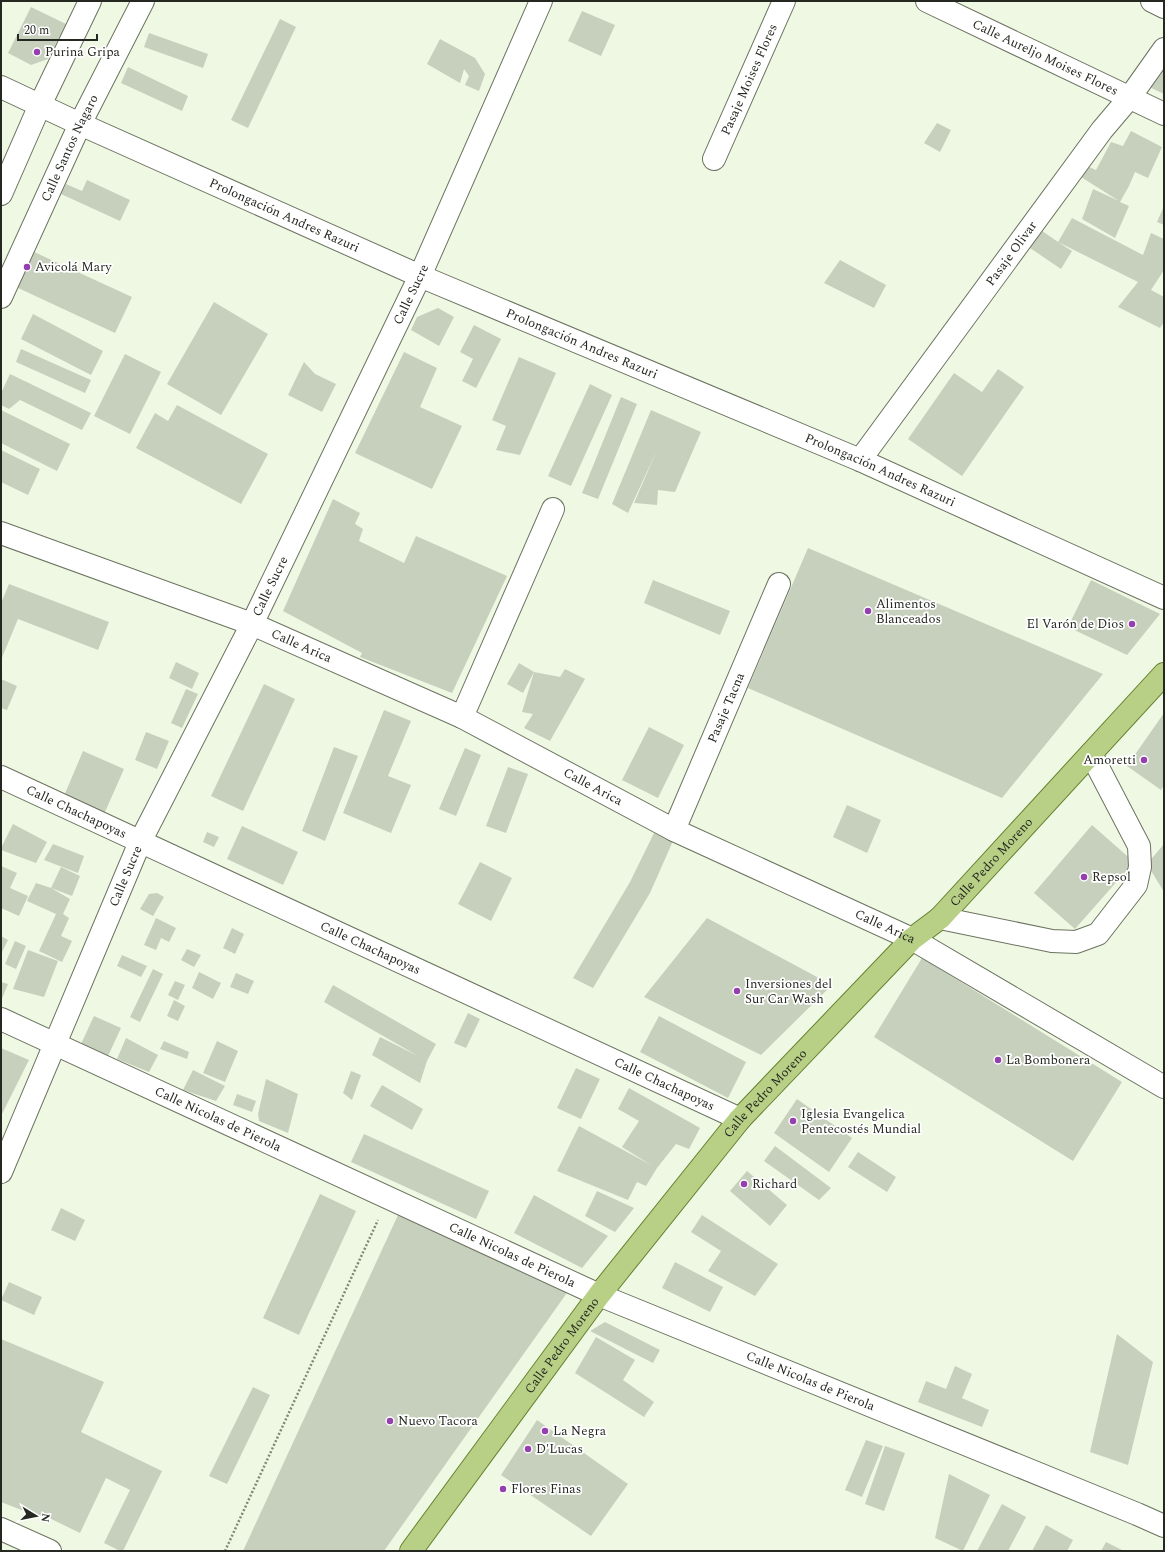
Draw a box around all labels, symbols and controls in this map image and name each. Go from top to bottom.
street label: Calle Aureljo Moises Flores [969,14,1122,101]
scale bar [18,16,97,42]
text: 20 m [24,21,49,40]
street label: Pasaje Moises Flores [716,21,783,138]
place label: Purina Gripa [45,42,121,62]
marker: Purina Gripa [32,47,42,57]
street label: Calle Santos Nagaro [36,91,104,205]
street label: Prolongación Andres Razuri [206,173,363,258]
street label: Pasaje Olivar [981,217,1042,290]
place label: Avicolá Mary [35,257,112,277]
street label: Calle Sucre [388,261,434,328]
marker: Avicolá Mary [22,262,32,272]
street label: Prolongación Andres Razuri [503,303,661,384]
street label: Prolongación Andres Razuri [802,428,959,512]
street label: Calle Sucre [247,553,293,620]
place label: Alimentos Blanceados [876,594,941,629]
marker: Alimentos Blanceados [863,606,873,616]
place label: El Varón de Dios [1027,614,1124,634]
marker: El Varón de Dios [1127,619,1137,629]
street label: Calle Arica [268,624,336,668]
street label: Pasaje Tacna [702,669,750,746]
place label: Amoretti [1083,750,1136,770]
marker: Amoretti [1139,755,1149,765]
street label: Calle Arica [560,763,627,811]
street label: Calle Chachapoyas [23,780,130,844]
street label: Calle Pedro Moreno [945,813,1038,911]
street label: Calle Sucre [104,842,147,910]
place label: Repsol [1092,867,1131,887]
marker: Repsol [1079,872,1089,882]
street label: Calle Arica [852,904,919,949]
street label: Calle Chachapoyas [317,916,424,980]
place label: Inversiones del Sur Car Wash [745,974,832,1009]
marker: Inversiones del Sur Car Wash [732,986,742,996]
street label: Calle Pedro Moreno [718,1044,812,1142]
place label: La Bombonera [1006,1050,1091,1070]
street label: Calle Chachapoyas [611,1052,718,1116]
marker: La Bombonera [993,1055,1003,1065]
street label: Calle Nicolas de Pierola [151,1081,285,1157]
place label: Iglesia Evangelica Pentecostés Mundial [801,1104,921,1139]
marker: Iglesia Evangelica Pentecostés Mundial [788,1116,798,1126]
place label: Richard [752,1174,797,1194]
marker: Richard [739,1179,749,1189]
street label: Calle Nicolas de Pierola [446,1217,579,1293]
street label: Calle Pedro Moreno [520,1293,604,1398]
street label: Calle Nicolas de Pierola [743,1346,879,1417]
place label: Nuevo Tacora [398,1411,479,1431]
marker: Nuevo Tacora [385,1416,395,1426]
place label: La Negra [553,1421,607,1441]
marker: La Negra [540,1426,550,1436]
place label: D'Lucas [536,1439,583,1459]
marker: D'Lucas [523,1444,533,1454]
place label: Flores Finas [511,1479,581,1499]
marker: Flores Finas [498,1484,508,1494]
north arrow [16,1496,56,1536]
text: N [36,1512,55,1524]

